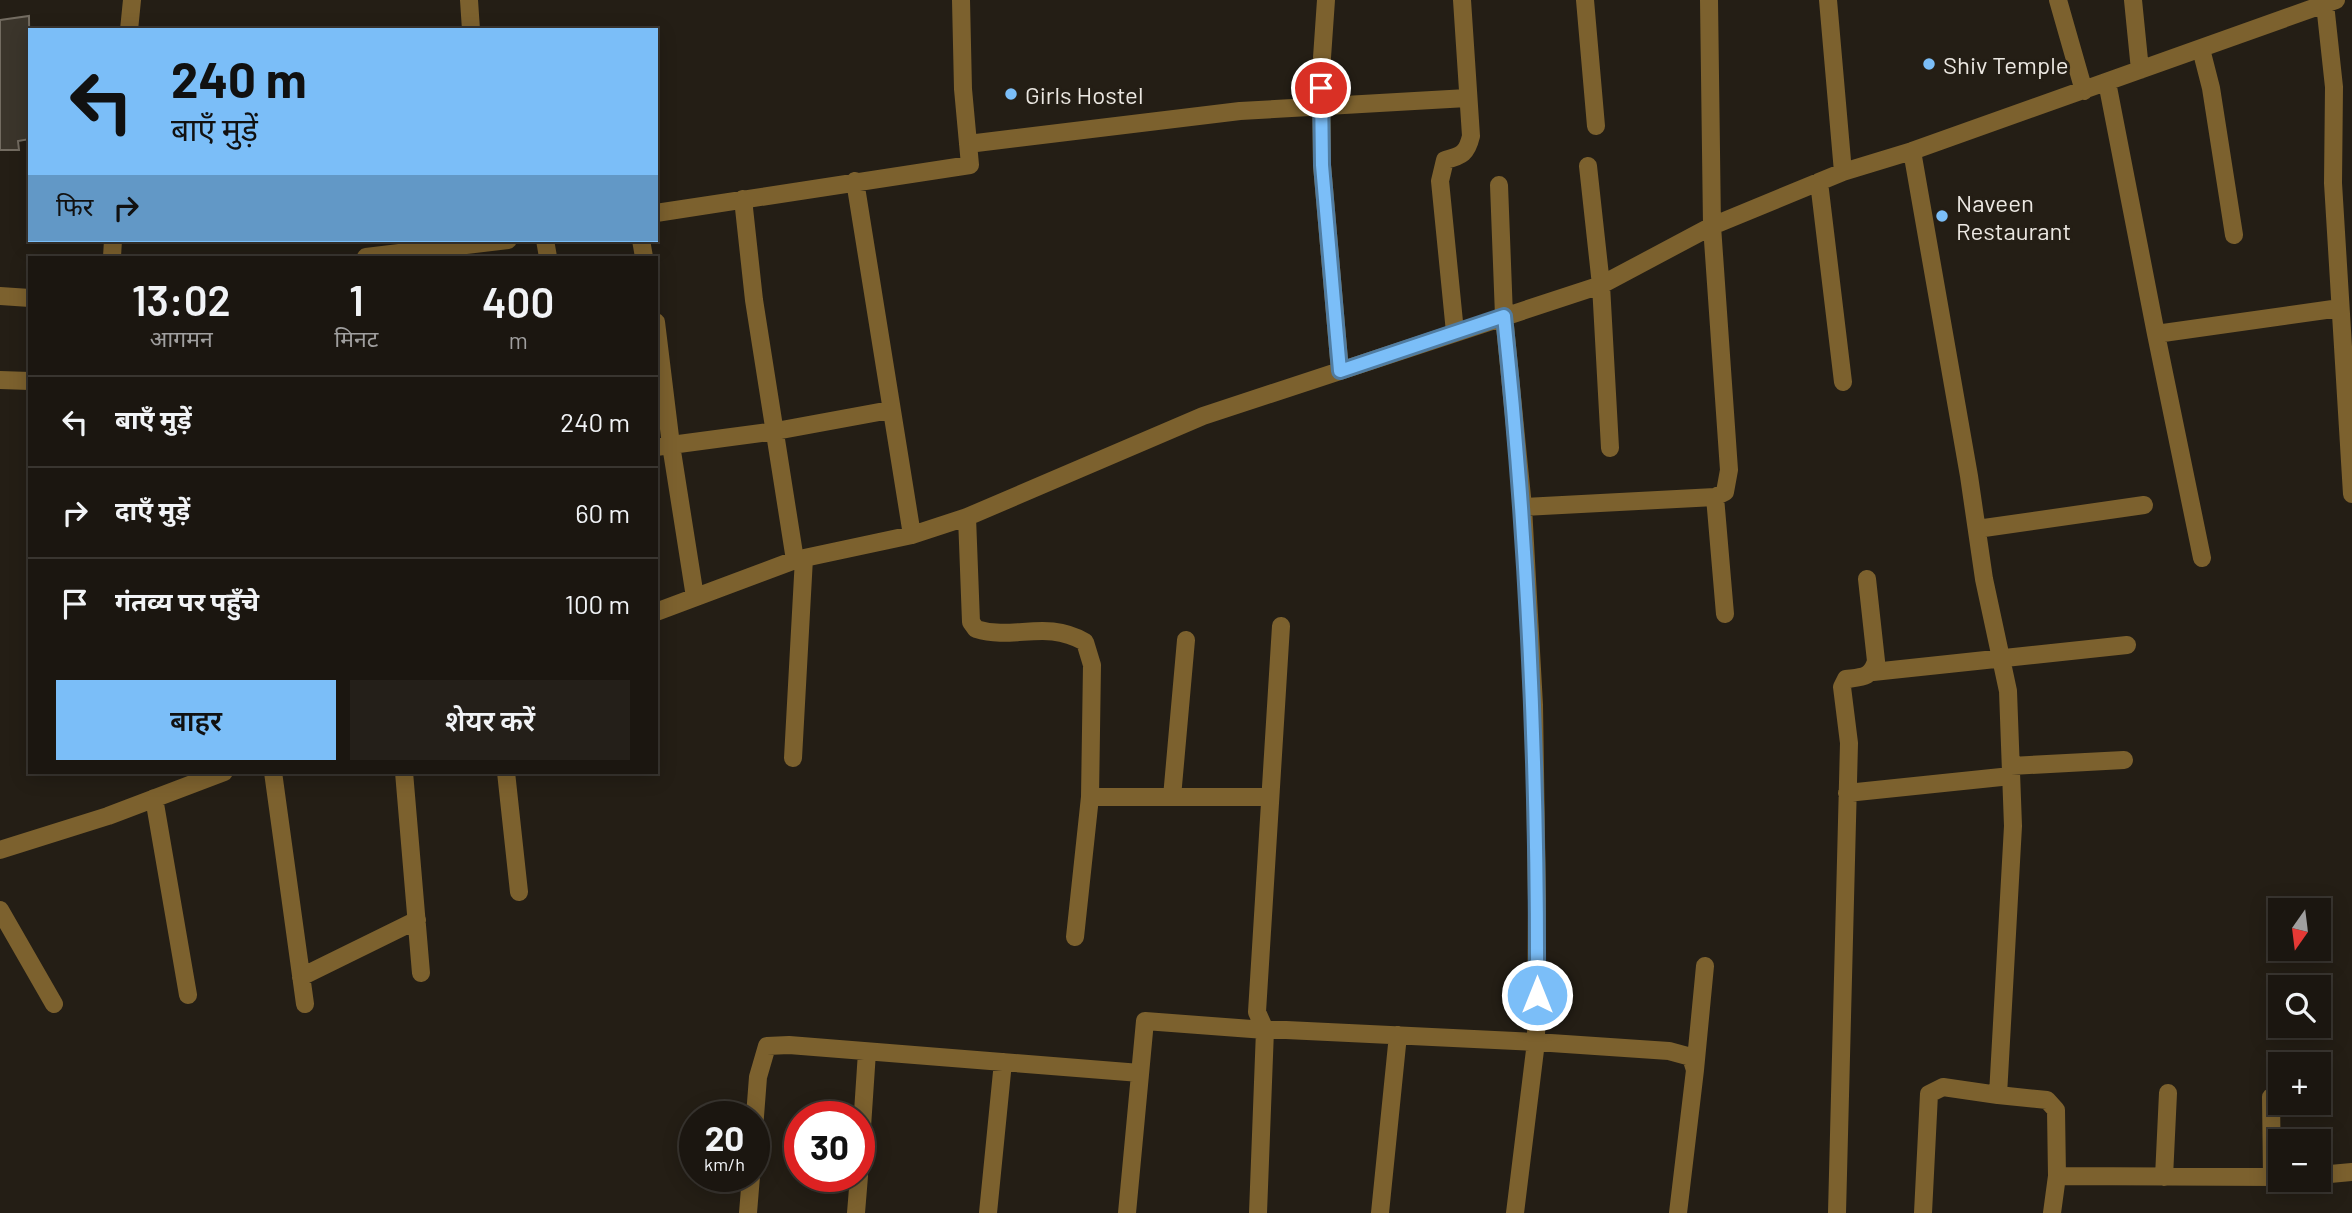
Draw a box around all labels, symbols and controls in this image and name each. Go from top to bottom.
text: 240 m [171,49,307,108]
place label: Shiv Temple [1943,50,2068,79]
icon: left [56,56,147,147]
marker: Shiv Temple [1921,56,1937,72]
pin [1291,58,1351,118]
icon: arrive [1302,69,1340,107]
place label: Girls Hostel [1025,80,1143,109]
marker: Girls Hostel [1003,86,1019,102]
text: बाएँ मुड़ें [171,109,258,147]
place label: Naveen Restaurant [1956,188,2071,245]
icon: right [107,189,145,227]
text: फिर [56,190,93,221]
marker: Naveen Restaurant [1934,208,1950,224]
text: 13:02 [132,274,231,324]
text: 1 [349,274,364,324]
text: 400 [482,276,554,326]
text: आगमन [150,324,213,352]
text: मिनट [334,324,378,352]
text: m [509,326,528,354]
icon: left [56,403,94,441]
text: बाएँ मुड़ें [115,403,192,434]
text: 240 m [560,406,630,437]
icon: right [56,494,94,532]
text: दाएँ मुड़ें [115,494,190,525]
text: 60 m [575,497,630,528]
icon: arrive [56,585,94,623]
text: गंतव्य पर पहुँचे [115,585,259,616]
text: 100 m [565,588,630,619]
button: बाहर [56,680,336,760]
button: शेयर करें [350,680,630,760]
north arrow [2268,898,2331,961]
map controls [2268,898,2331,1192]
position arrow [1500,958,1574,1032]
button: search [2268,975,2331,1038]
button: + [2268,1052,2331,1115]
speed limit sign: 30 [784,1101,875,1192]
text: 20 [705,1116,744,1158]
button: − [2268,1129,2331,1192]
text: km/h [704,1153,745,1175]

